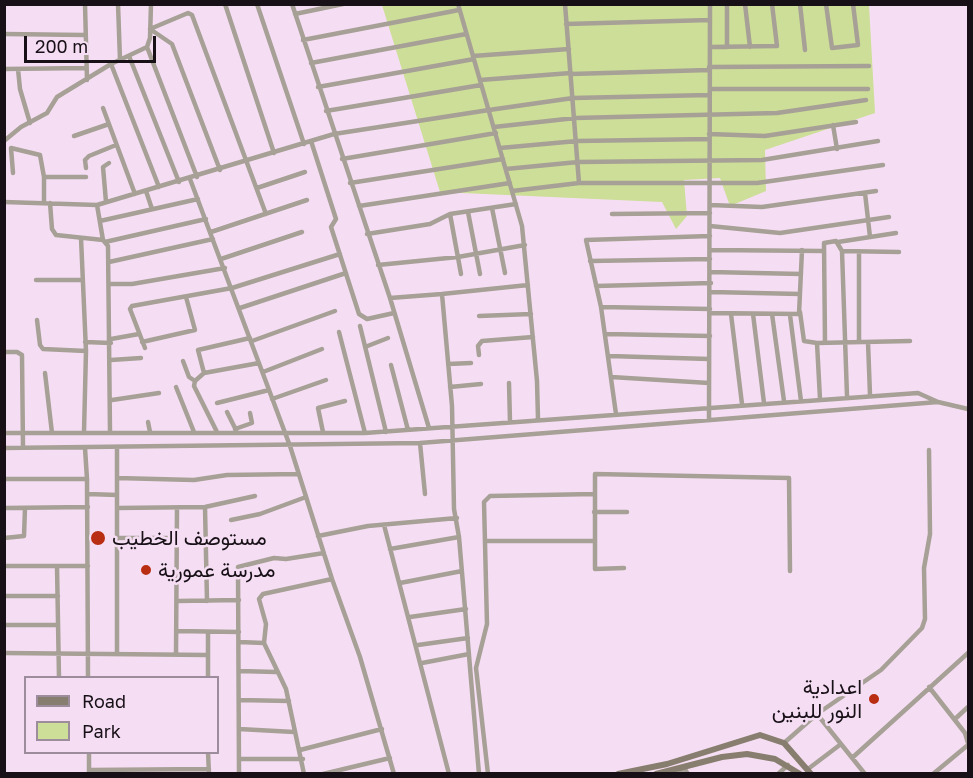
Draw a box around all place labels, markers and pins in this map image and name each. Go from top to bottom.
place label: مستوصف الخطيب [112,525,267,551]
marker: مستوصف الخطيب [89,529,107,547]
place label: مدرسة عمورية [158,557,276,583]
marker: مدرسة عمورية [139,563,153,577]
place label: اعدادية النور للبنين [772,674,862,724]
marker: اعدادية النور للبنين [867,692,881,706]

